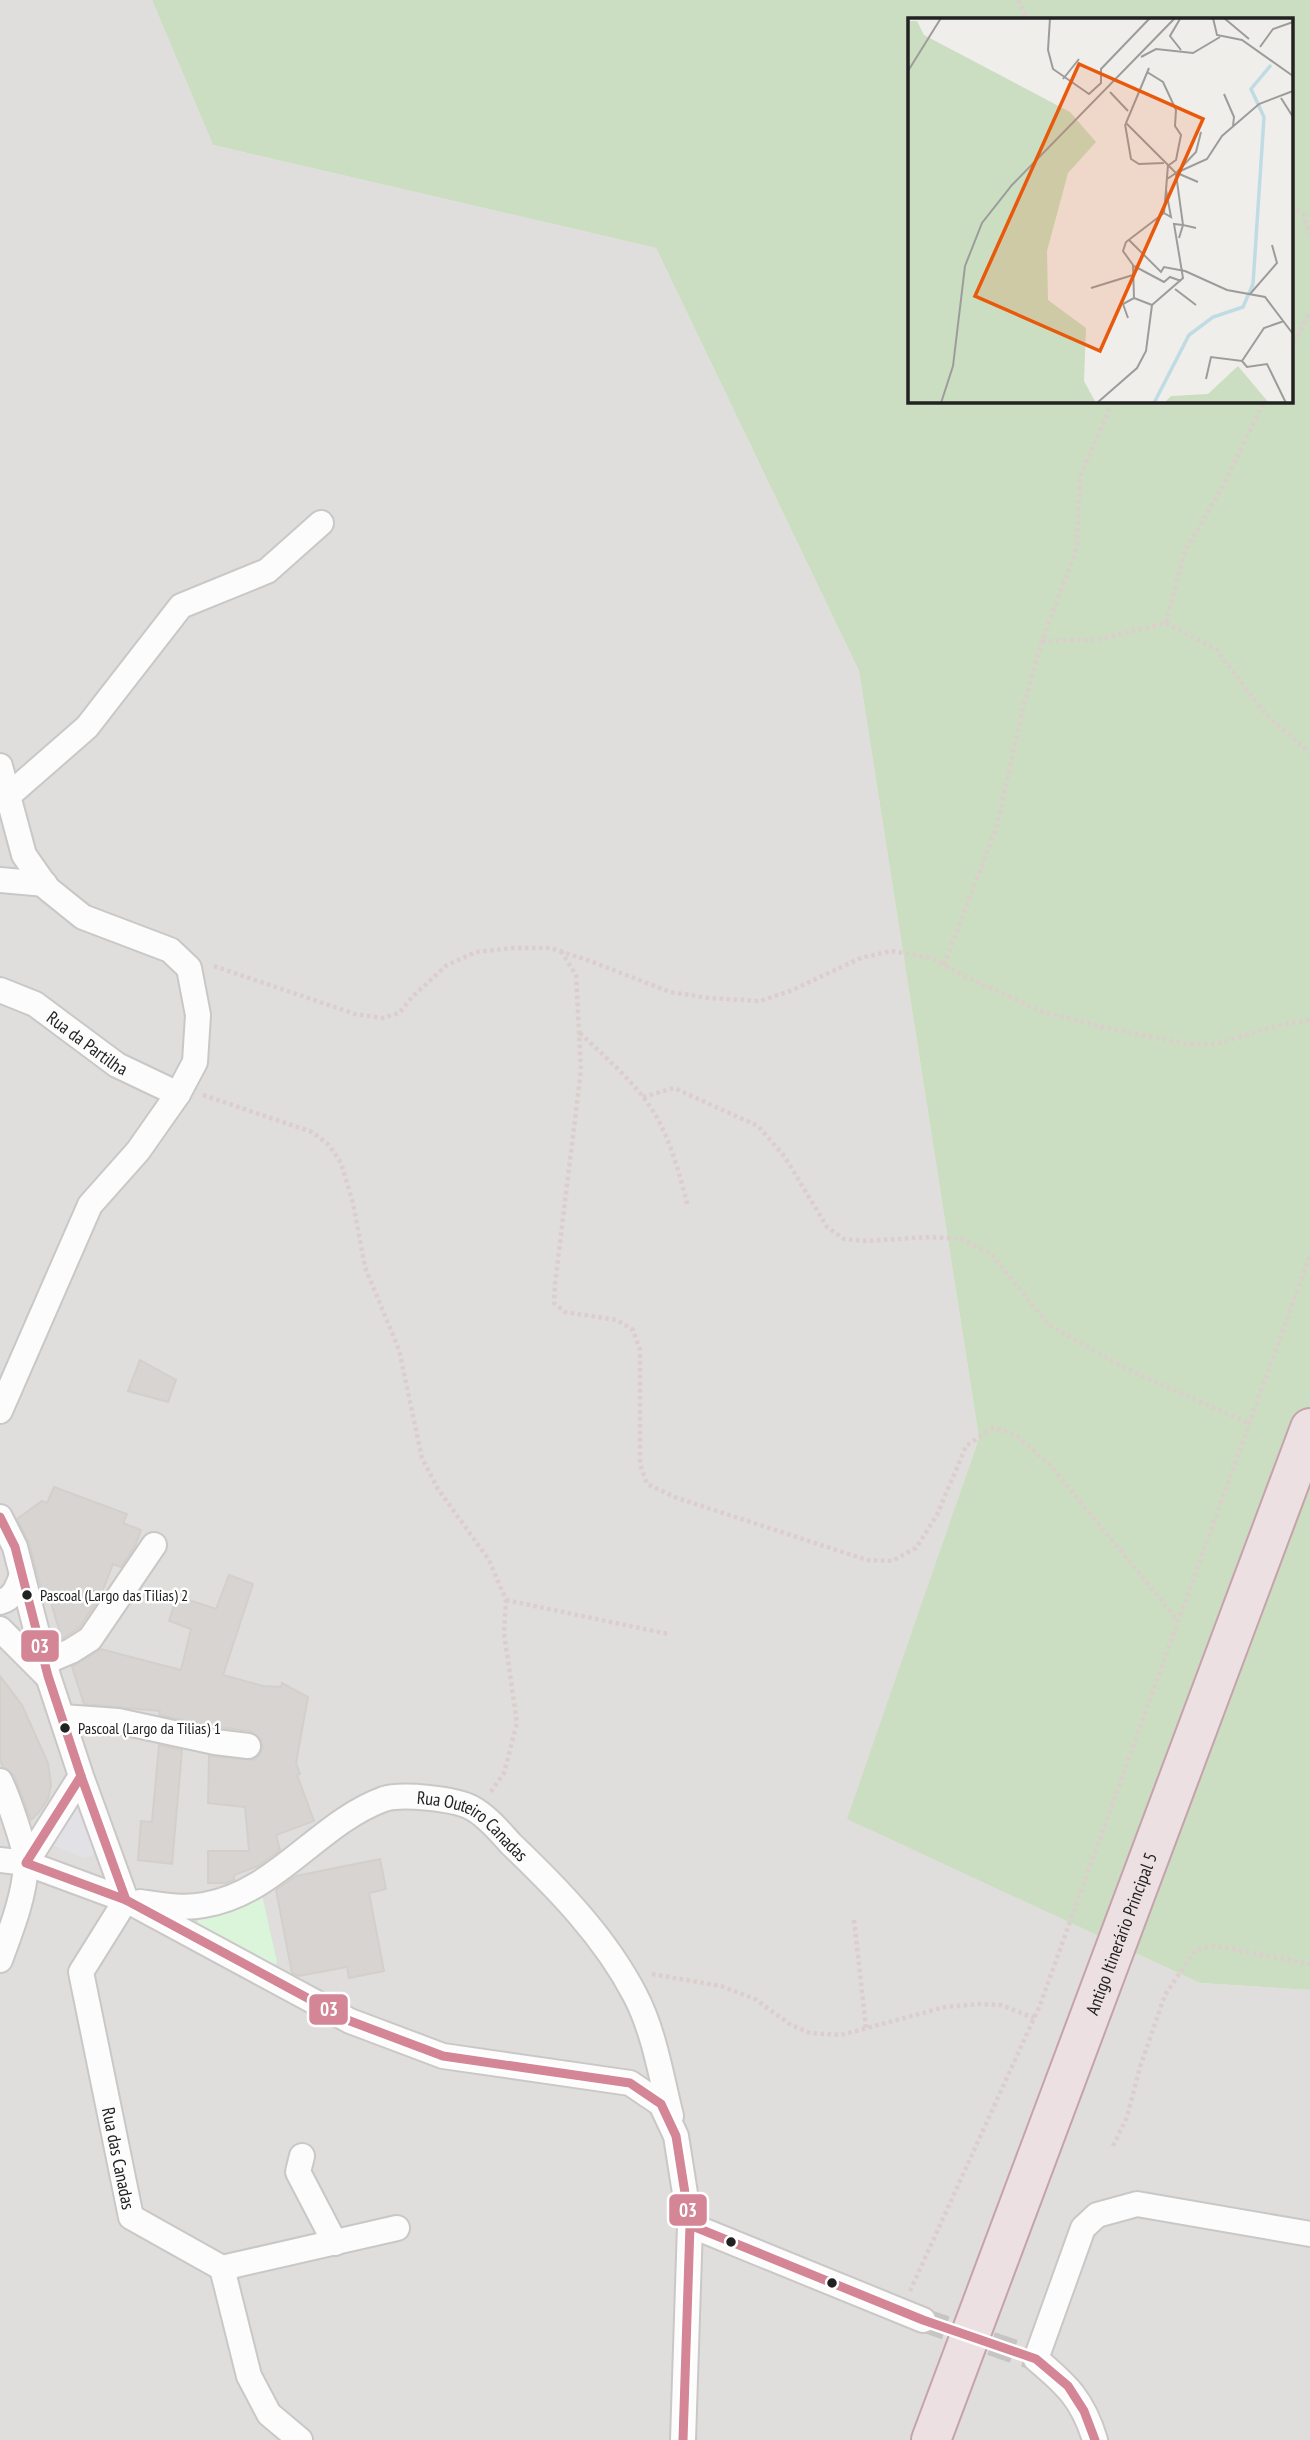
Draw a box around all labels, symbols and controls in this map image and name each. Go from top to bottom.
inset map [908,18,1292,402]
street label: Rua da Partilha [43,1005,131,1080]
place label: Pascoal (Largo das Tilias) 2 [40,1585,188,1605]
marker: Pascoal (Largo das Tilias) 2 [20,1588,34,1602]
line badge: 03 [20,1629,60,1663]
text: 03 [31,1634,49,1658]
place label: Pascoal (Largo da Tilias) 1 [78,1718,221,1738]
marker: Pascoal (Largo da Tilias) 1 [58,1721,72,1735]
street label: Rua Outeiro Canadas [416,1785,533,1866]
street label: Antigo Itinerário Principal 5 [1080,1849,1162,2018]
line badge: 03 [308,1993,349,2026]
text: 03 [320,1997,338,2021]
street label: Rua das Canadas [97,2105,141,2211]
line badge: 03 [668,2193,708,2227]
text: 03 [679,2198,697,2222]
unlabelled marker [724,2235,738,2249]
unlabelled marker [825,2276,839,2290]

